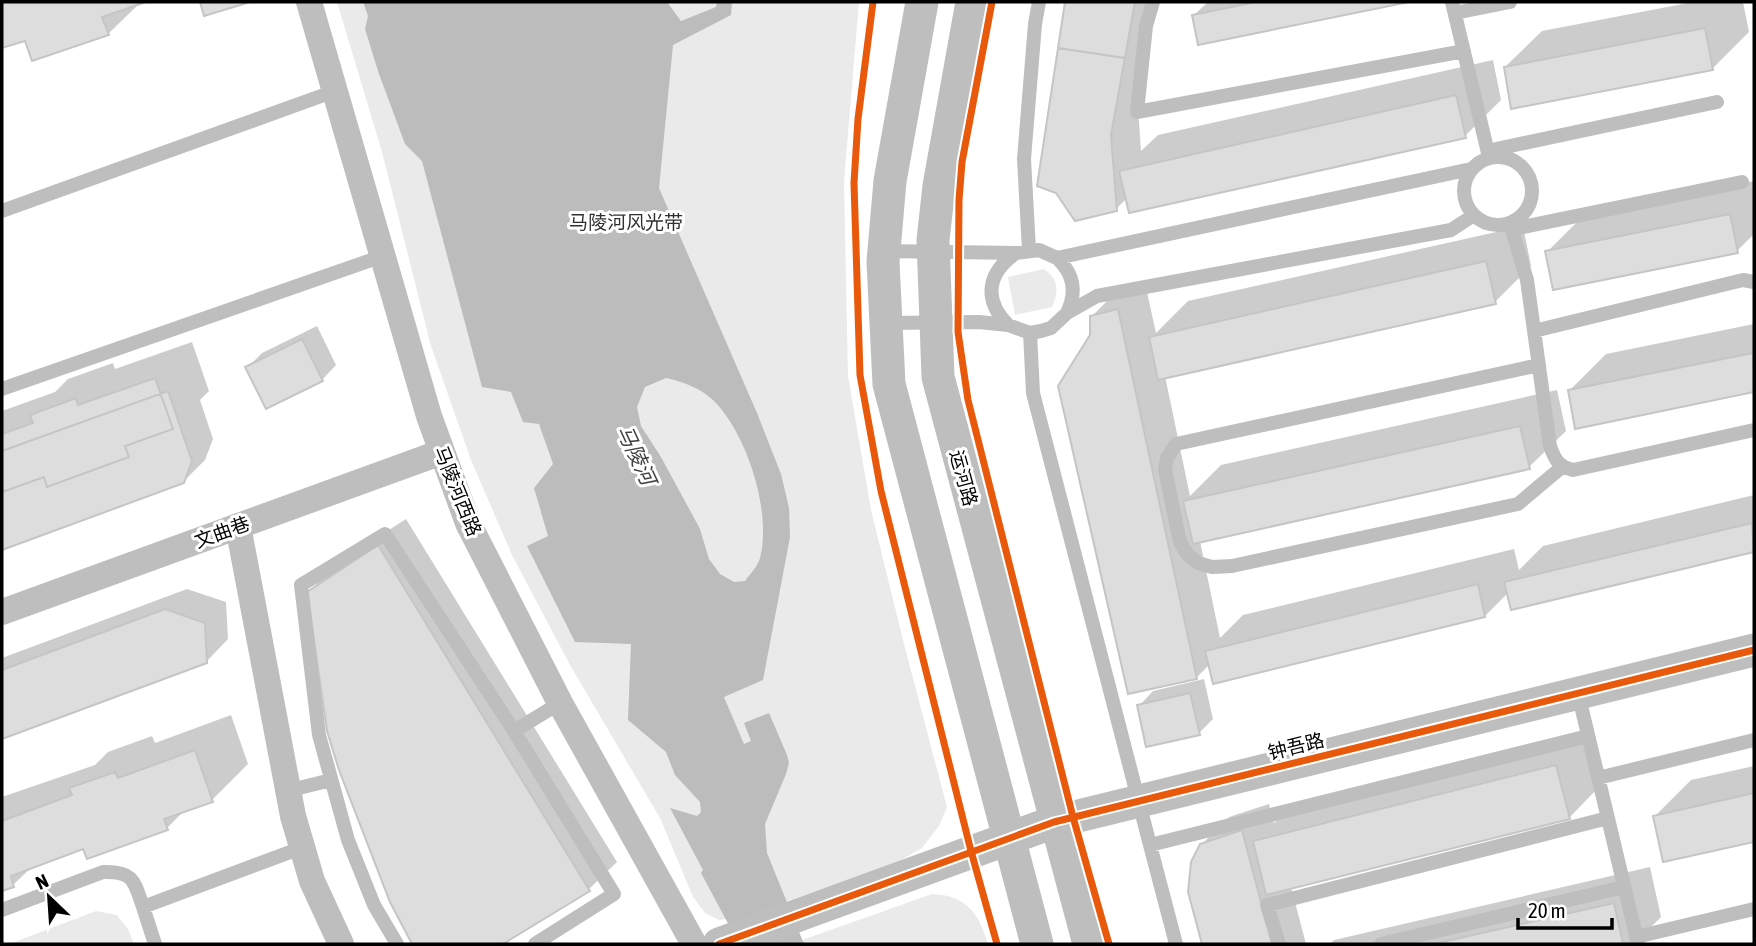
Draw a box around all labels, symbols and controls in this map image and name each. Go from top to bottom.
park label: 马陵河风光带 [569,211,683,233]
water label: 马陵河 [613,421,663,492]
street label: 马陵河西路 [430,443,486,539]
street label: 运河路 [946,448,982,508]
street label: 文曲巷 [191,512,253,552]
street label: 钟吾路 [1266,728,1326,764]
north arrow [14,862,84,932]
text: N [32,869,52,894]
scale bar [1518,886,1612,930]
text: 20 m [1528,898,1566,922]

